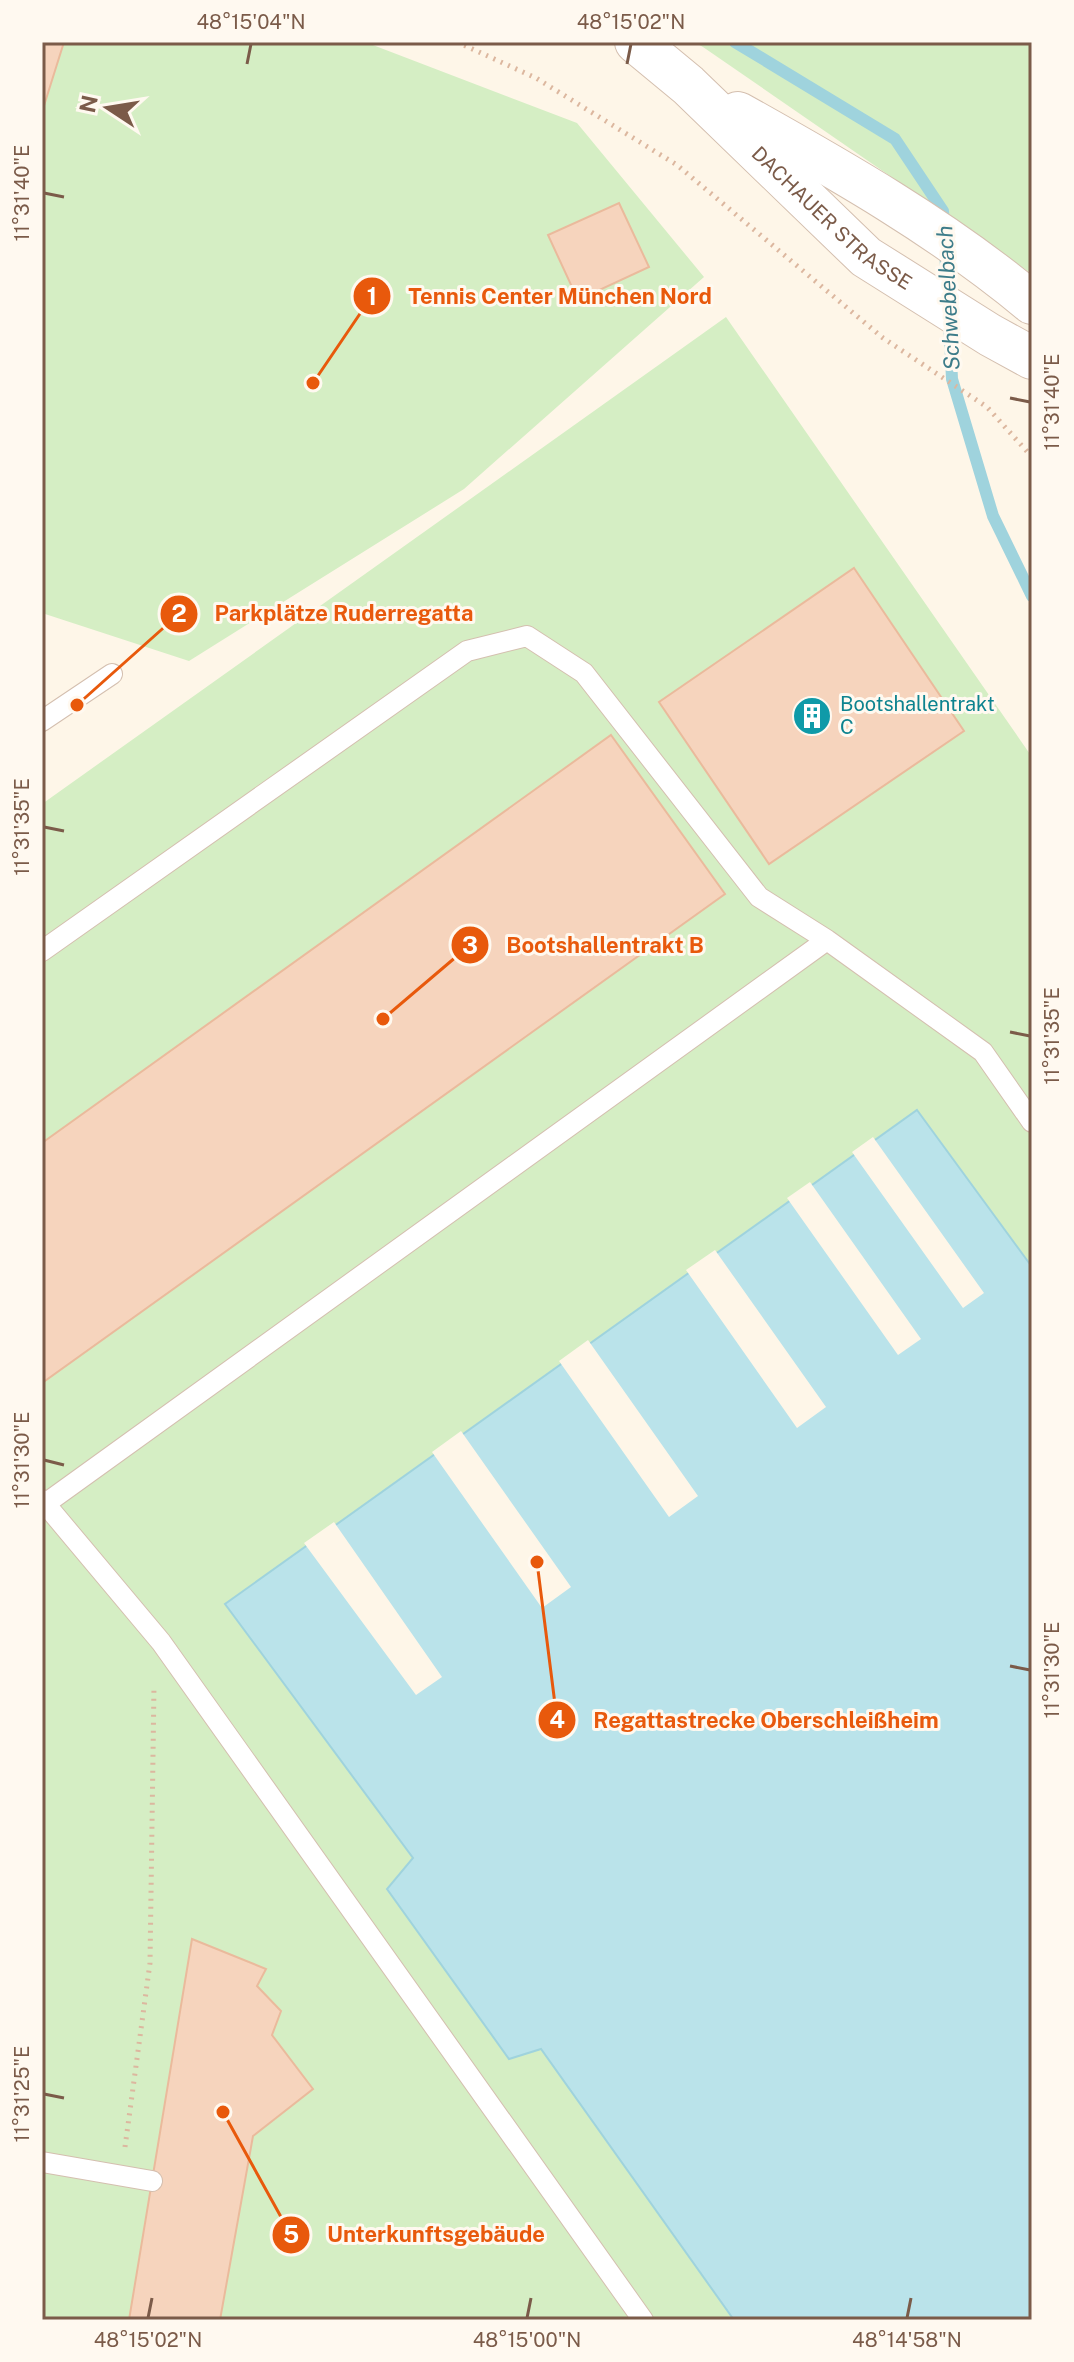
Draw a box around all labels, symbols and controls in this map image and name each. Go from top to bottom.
text: 48°15'04"N [196,10,306,34]
text: 48°15'02"N [577,10,685,34]
north arrow [68,68,148,148]
text: N [74,93,103,115]
street label: DACHAUER STRASSE [747,141,916,295]
text: 11°31'40"E [10,145,34,241]
water label: Schwebelbach [931,225,965,371]
callout: Tennis Center München Nord [352,273,728,319]
text: 1 [367,282,377,310]
text: Tennis Center München Nord [408,283,712,309]
text: 11°31'40"E [1040,354,1064,450]
callout: Parkplätze Ruderregatta [159,591,490,637]
text: 2 [171,599,187,627]
text: Parkplätze Ruderregatta [215,600,473,626]
place label: Bootshallentrakt C [840,692,995,739]
building icon: Bootshallentrakt C [791,695,833,737]
text: 11°31'35"E [10,778,34,876]
callout: Bootshallentrakt B [450,922,720,968]
text: 3 [462,931,478,959]
text: Bootshallentrakt B [506,932,704,958]
text: 11°31'35"E [1040,987,1064,1085]
text: 11°31'30"E [10,1412,34,1508]
text: 11°31'30"E [1040,1622,1064,1718]
callout: Regattastrecke Oberschleißheim [537,1697,955,1743]
text: 4 [549,1705,565,1733]
text: Regattastrecke Oberschleißheim [593,1707,939,1733]
text: 11°31'25"E [10,2046,34,2142]
callout: Unterkunftsgebäude [271,2212,561,2258]
text: 5 [283,2220,299,2248]
text: Unterkunftsgebäude [327,2221,545,2247]
text: 48°15'02"N [94,2328,202,2352]
text: 48°15'00"N [473,2328,581,2352]
text: 48°14'58"N [852,2328,962,2352]

